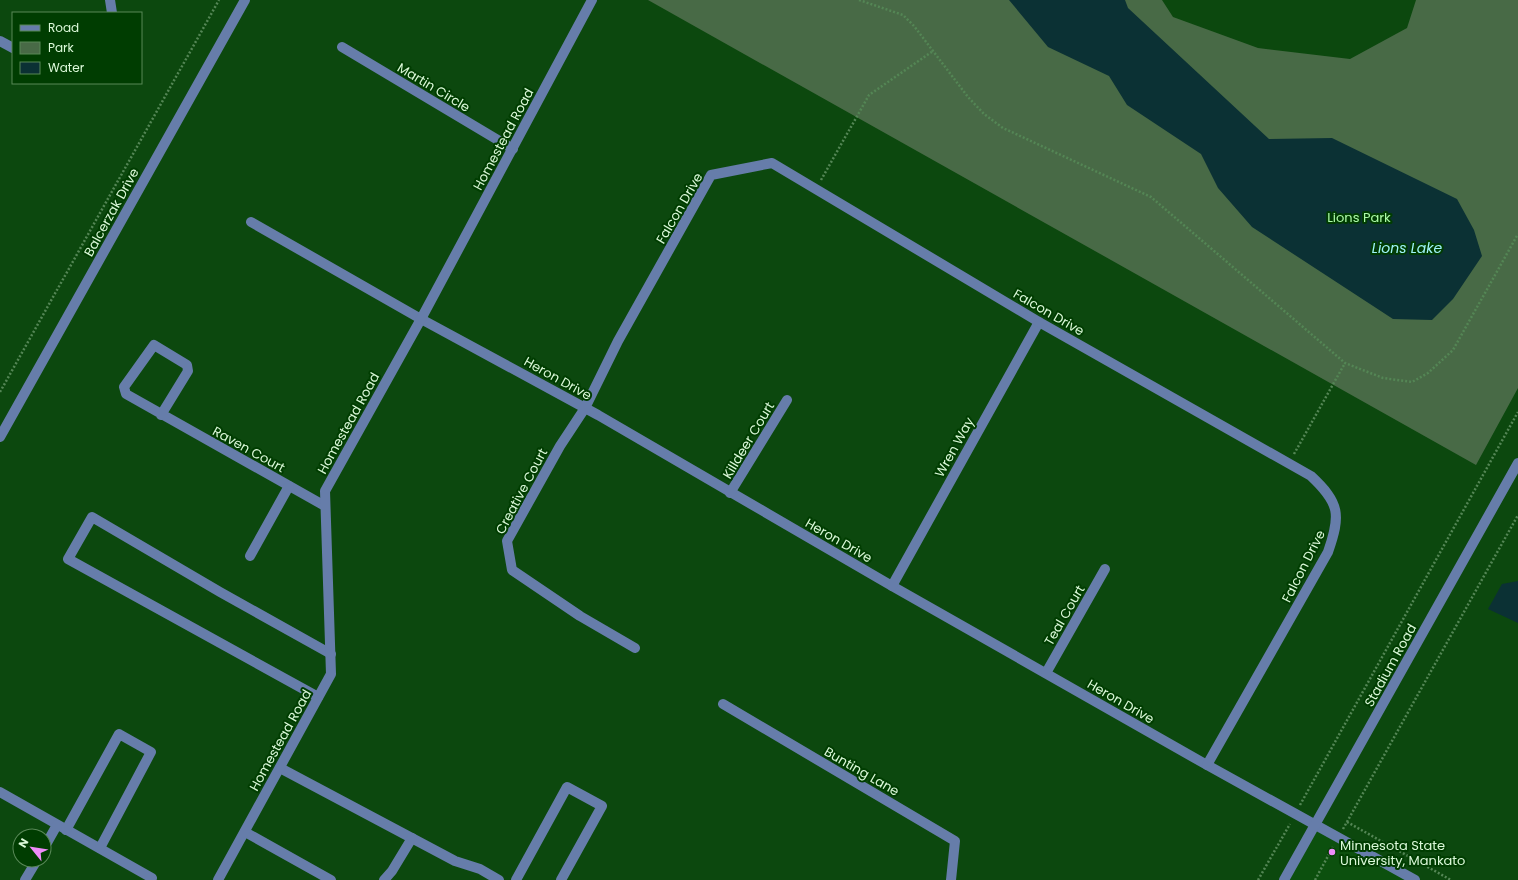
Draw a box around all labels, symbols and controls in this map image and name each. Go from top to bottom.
legend [12,12,142,84]
text: Road [48,19,79,36]
text: Park [48,39,75,56]
street label: Martin Circle [394,58,474,117]
text: Water [48,59,85,76]
street label: Homestead Road [468,85,538,194]
street label: Balcerzak Drive [79,165,144,260]
street label: Falcon Drive [651,169,707,247]
park label: Lions Park [1327,208,1391,227]
water label: Lions Lake [1372,238,1442,258]
street label: Falcon Drive [1010,284,1088,340]
street label: Heron Drive [521,352,595,405]
street label: Homestead Road [313,369,384,477]
street label: Killdeer Court [718,398,779,482]
street label: Wren Way [930,413,979,481]
street label: Raven Court [209,422,289,477]
street label: Creative Court [491,445,552,538]
street label: Heron Drive [802,514,876,567]
street label: Falcon Drive [1277,527,1330,606]
street label: Teal Court [1040,581,1089,649]
street label: Stadium Road [1360,620,1421,710]
street label: Heron Drive [1084,675,1158,728]
street label: Homestead Road [245,686,316,794]
street label: Bunting Lane [821,742,903,801]
north arrow [12,828,52,868]
text: N [14,835,32,851]
place label: Minnesota State University, Mankato [1340,836,1465,870]
marker: Minnesota State University, Mankato [1327,847,1337,857]

